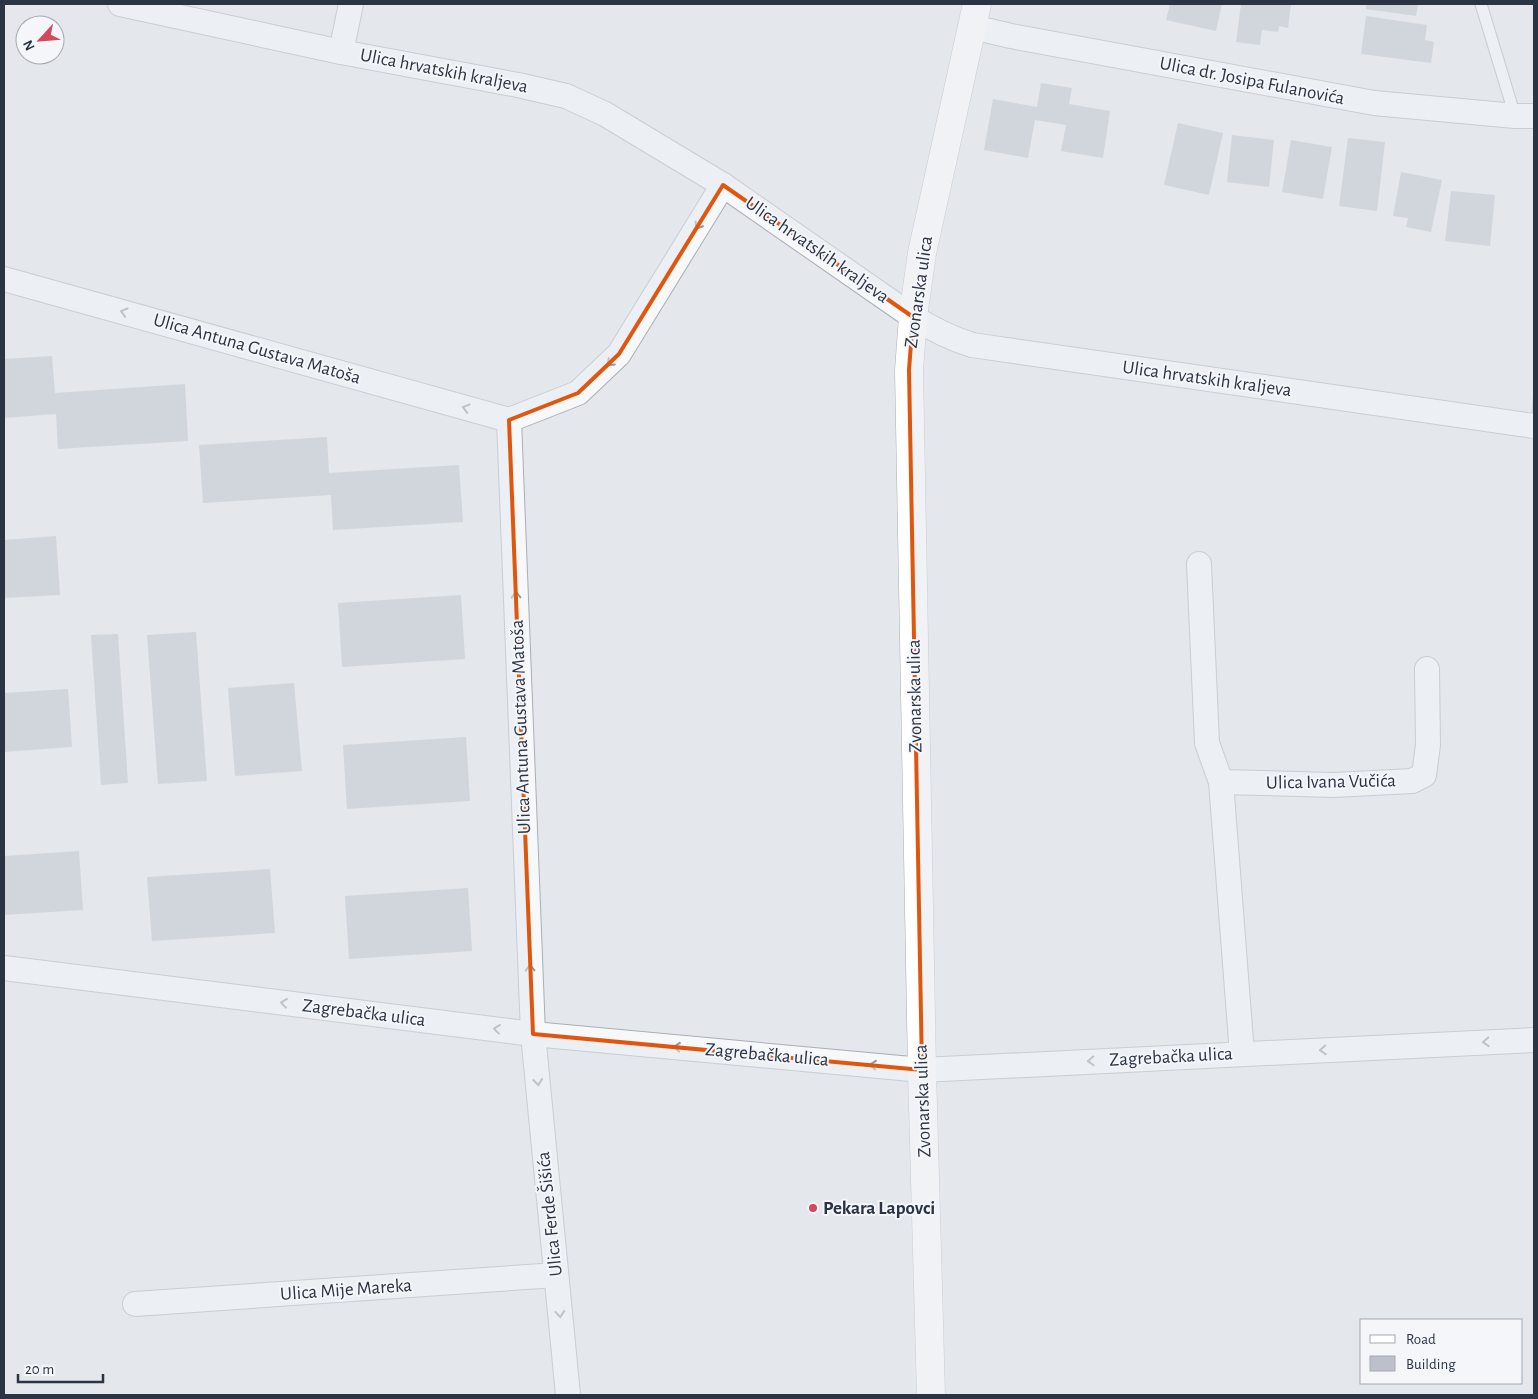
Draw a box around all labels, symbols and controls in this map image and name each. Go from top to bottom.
north arrow [15,15,65,65]
text: N [21,38,38,53]
street label: Ulica hrvatskih kraljeva [358,45,530,97]
street label: Ulica dr. Josipa Fulanovića [1158,54,1346,108]
street label: Ulica hrvatskih kraljeva [742,193,892,307]
one-way arrow [694,221,704,230]
street label: Zvonarska ulica [902,234,936,349]
one-way arrow [121,308,129,318]
street label: Ulica Antuna Gustava Matoša [151,310,363,388]
one-way arrow [606,357,615,366]
street label: Ulica hrvatskih kraljeva [1121,358,1293,400]
one-way arrow [462,403,471,413]
one-way arrow [511,591,521,599]
street label: Ulica Antuna Gustava Matoša [508,619,534,835]
street label: Zvonarska ulica [905,639,925,753]
street label: Ulica Ivana Vučića [1266,771,1396,793]
one-way arrow [525,963,536,971]
street label: Zagrebačka ulica [301,996,427,1030]
one-way arrow [280,998,288,1009]
one-way arrow [493,1024,501,1035]
one-way arrow [1481,1037,1489,1048]
street label: Zagrebačka ulica [704,1040,830,1070]
one-way arrow [672,1042,680,1053]
street label: Zvonarska ulica [912,1044,934,1158]
street label: Zagrebačka ulica [1109,1044,1234,1070]
one-way arrow [1319,1045,1327,1056]
one-way arrow [1087,1056,1095,1067]
one-way arrow [869,1060,877,1071]
one-way arrow [532,1079,543,1087]
street label: Ulica Ferde Šišića [532,1150,566,1278]
place label: Pekara Lapovci [823,1199,935,1218]
marker: Pekara Lapovci [807,1202,819,1214]
street label: Ulica Mije Mareka [279,1276,413,1304]
one-way arrow [554,1310,565,1318]
legend [1360,1319,1523,1384]
text: Road [1406,1332,1436,1347]
scale bar [18,1352,102,1384]
text: Building [1406,1357,1456,1372]
text: 20 m [25,1362,54,1377]

